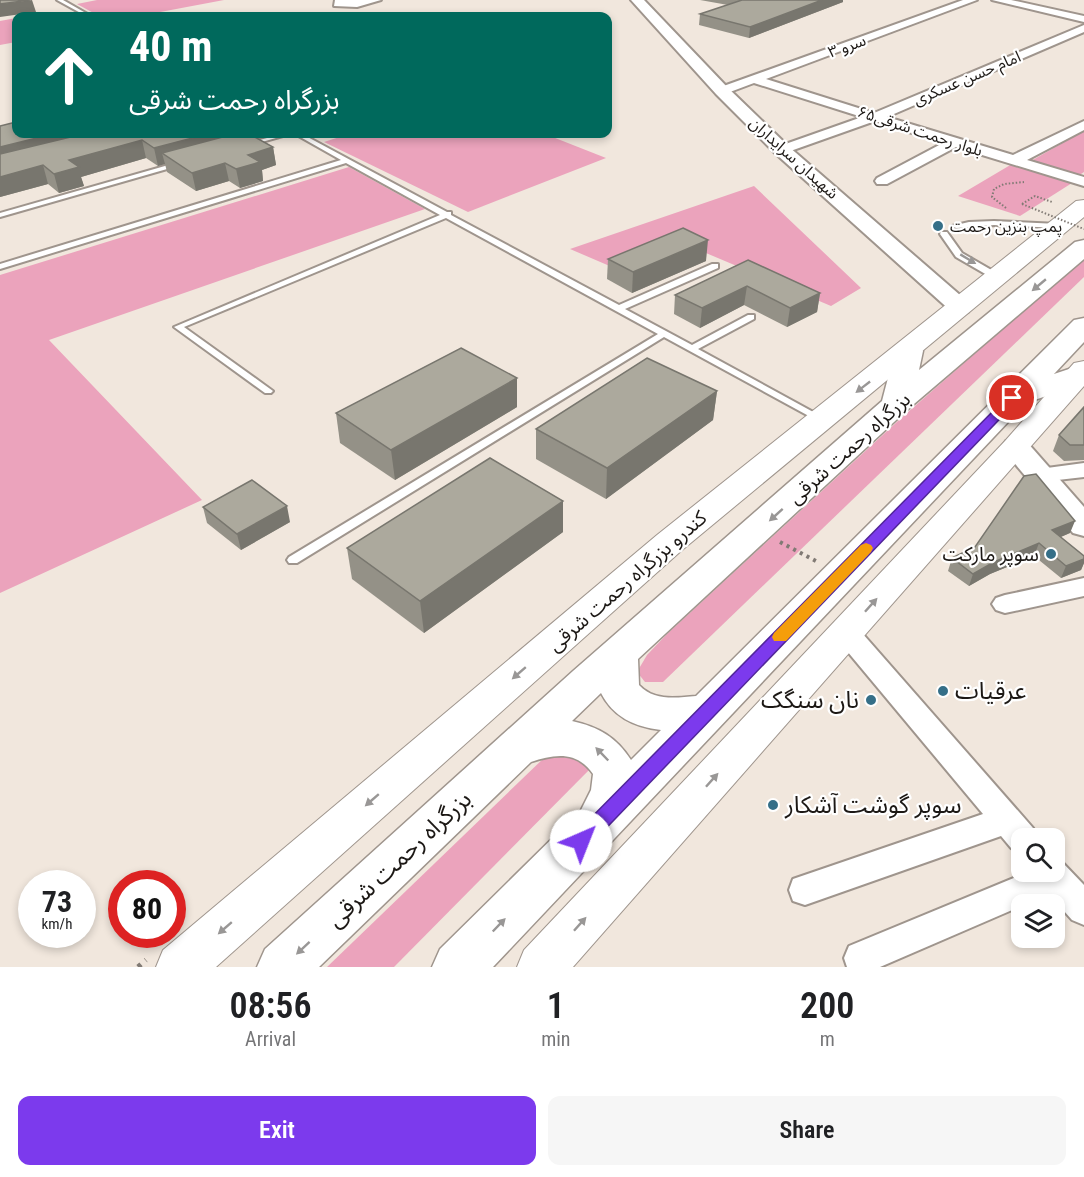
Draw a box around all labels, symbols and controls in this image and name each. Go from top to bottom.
text: 40 m [129,22,212,71]
street label: سرو ۳ [825,30,869,62]
icon: ahead [30,36,108,114]
street label: امام حسن عسکری [910,47,1025,112]
text: بزرگراه رحمت شرقی [129,84,340,116]
street label: بلوار رحمت شرقی۶۵ [855,102,985,160]
street label: شهیدان سرایداران [746,113,842,203]
place label: پمپ بنزین رحمت [950,217,1062,237]
marker: پمپ بنزین رحمت [931,219,945,233]
one-way arrow [960,254,977,264]
one-way arrow [1032,278,1047,291]
pin [986,372,1037,423]
one-way arrow [855,380,871,393]
icon: arrive [995,381,1028,414]
street label: بزرگراه رحمت شرقی [783,387,915,509]
street label: کندرو بزرگراه رحمت شرقی [543,505,712,657]
one-way arrow [768,508,783,522]
place label: سوپر مارکت [942,542,1039,567]
marker: سوپر مارکت [1044,547,1058,561]
one-way arrow [864,597,878,612]
one-way arrow [512,666,527,680]
place label: عرقیات [955,677,1026,705]
marker: عرقیات [936,684,950,698]
place label: نان سنگک [761,686,859,714]
marker: نان سنگک [864,693,878,707]
one-way arrow [595,746,609,761]
one-way arrow [704,773,718,787]
street label: بزرگراه رحمت شرقی [321,785,477,933]
place label: سوپر گوشت آشکار [784,791,962,820]
one-way arrow [364,794,380,807]
marker: سوپر گوشت آشکار [766,798,780,812]
position arrow [549,809,613,873]
map controls [1011,828,1065,948]
button: search [1011,828,1065,882]
speed limit sign: 80 [108,870,186,948]
text: 73 [42,884,72,919]
button: layers [1011,894,1065,948]
text: km/h [42,915,72,933]
one-way arrow [573,917,586,932]
one-way arrow [491,919,505,933]
one-way arrow [217,921,232,935]
one-way arrow [296,941,311,955]
text: 08:56 [230,985,312,1027]
text: 1 [547,985,565,1027]
text: 200 [800,985,854,1027]
text: Arrival [245,1027,296,1051]
text: min [541,1027,570,1051]
text: m [820,1027,835,1051]
button: Exit [18,1096,536,1165]
button: Share [548,1096,1066,1165]

